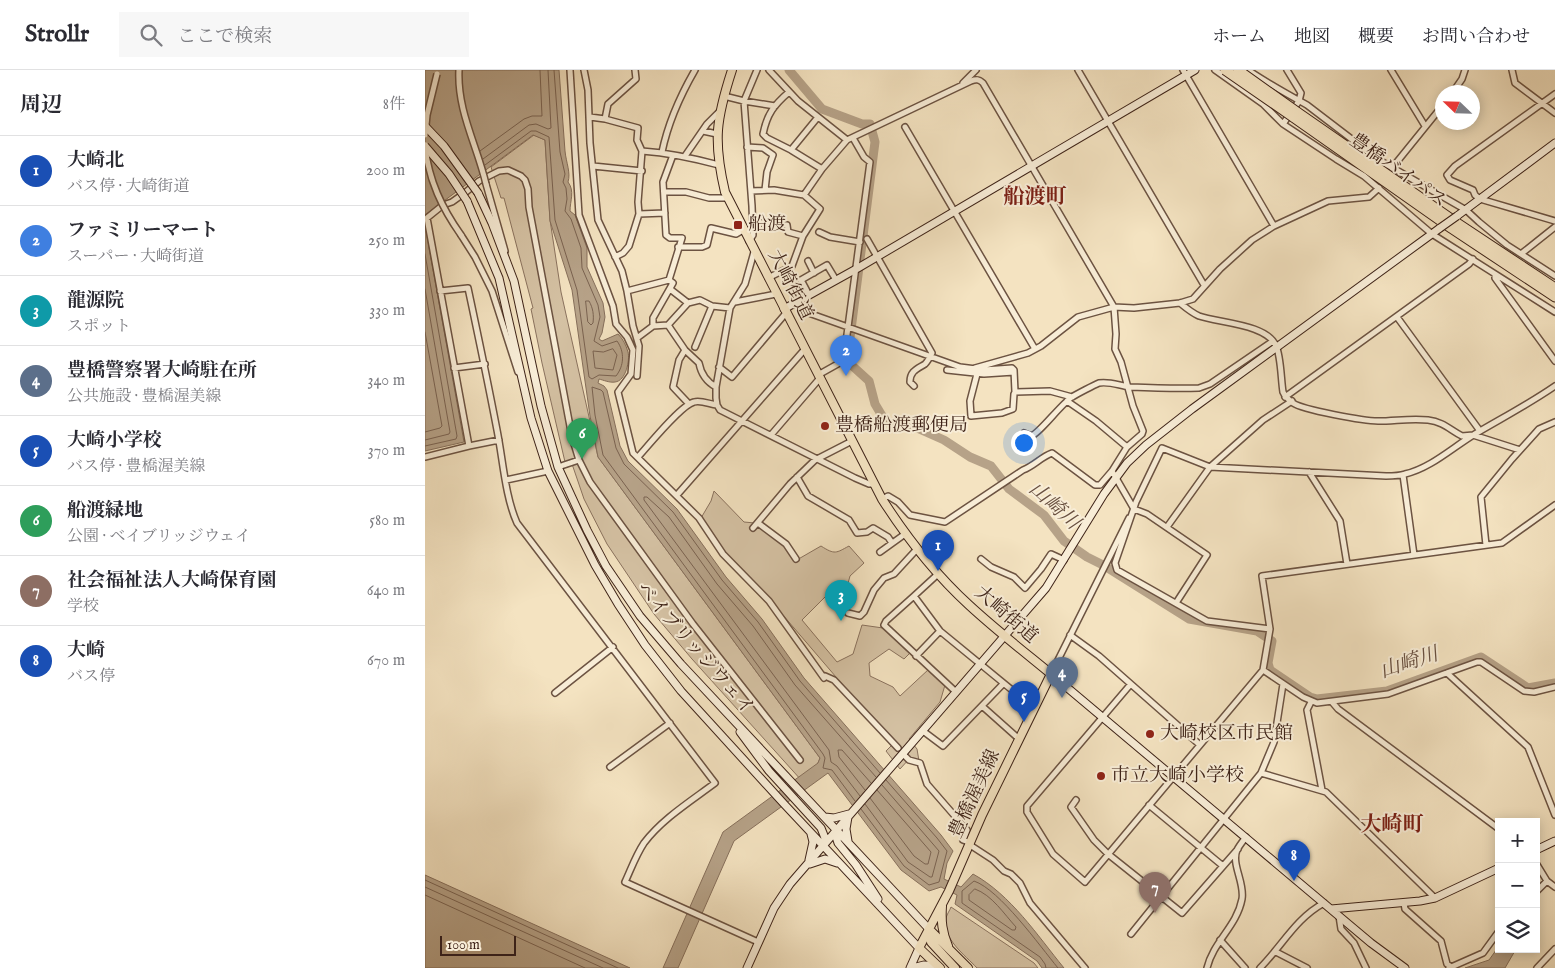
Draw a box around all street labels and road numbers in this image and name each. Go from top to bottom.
street label: 豊橋バイパス [1345,129,1451,213]
street label: 大崎街道 [762,246,818,324]
street label: ベイブリッジウェイ [631,578,759,720]
street label: 大崎街道 [969,581,1043,649]
street label: 豊橋渥美線 [944,746,1006,842]

